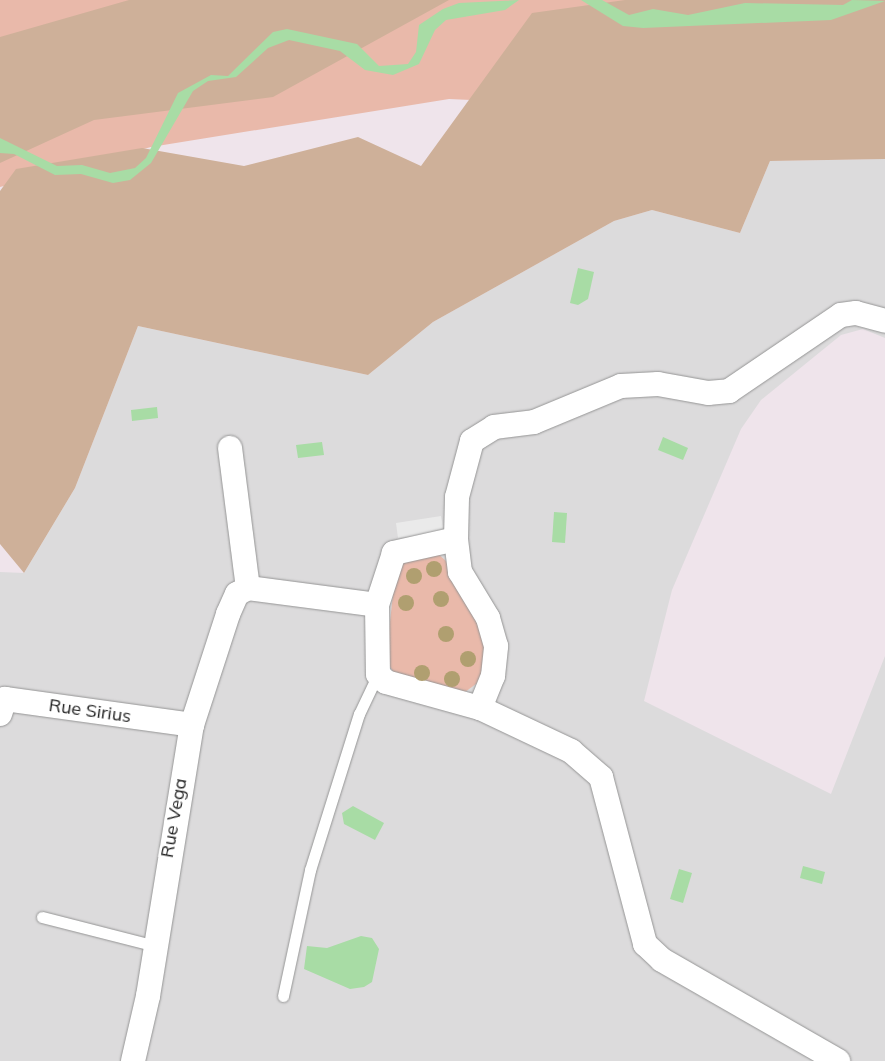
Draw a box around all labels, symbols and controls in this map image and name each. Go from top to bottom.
street label: Rue Sirius [47,695,133,727]
street label: Rue Vega [156,777,192,859]

